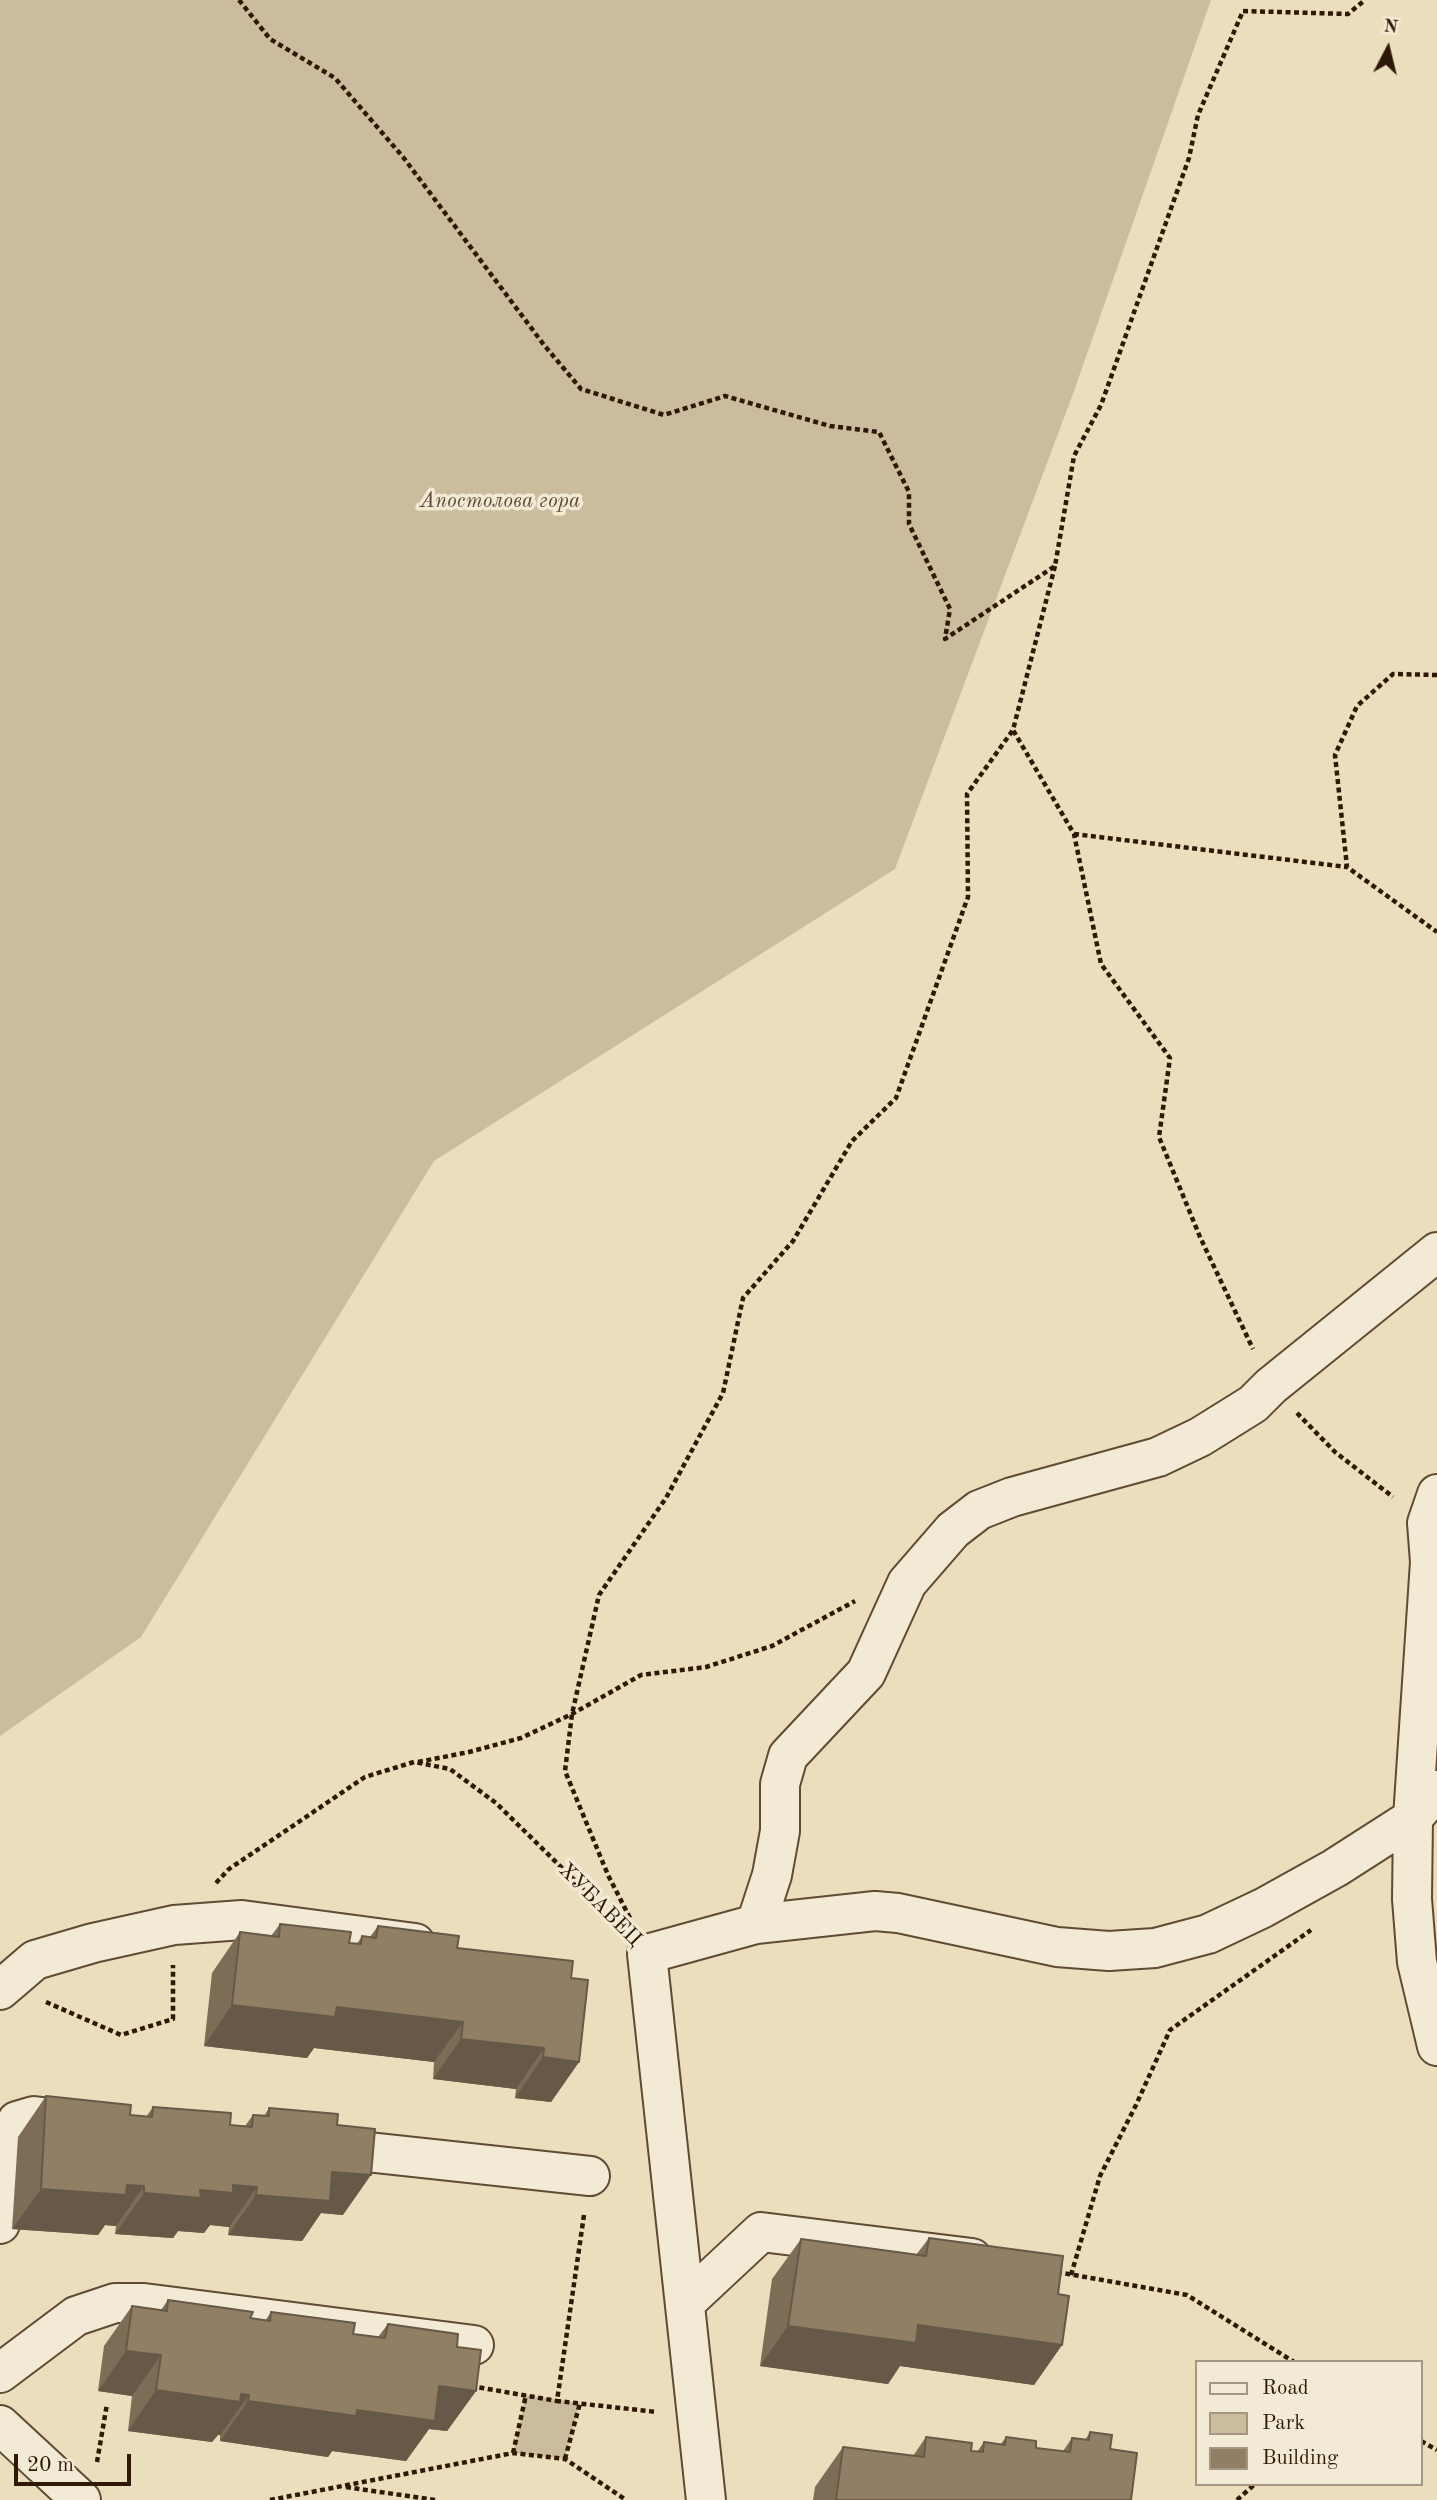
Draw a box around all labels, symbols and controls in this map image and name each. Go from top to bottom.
north arrow [1353,14,1423,84]
text: N [1382,17,1399,38]
park label: Апостолова гора [420,488,580,514]
street label: ХУБАВЕЦ [553,1858,647,1952]
legend [1196,2360,1423,2486]
text: Road [1262,2378,1309,2399]
text: Park [1262,2413,1305,2434]
scale bar [18,2440,135,2484]
text: Building [1262,2448,1338,2469]
text: 20 m [27,2455,74,2476]

